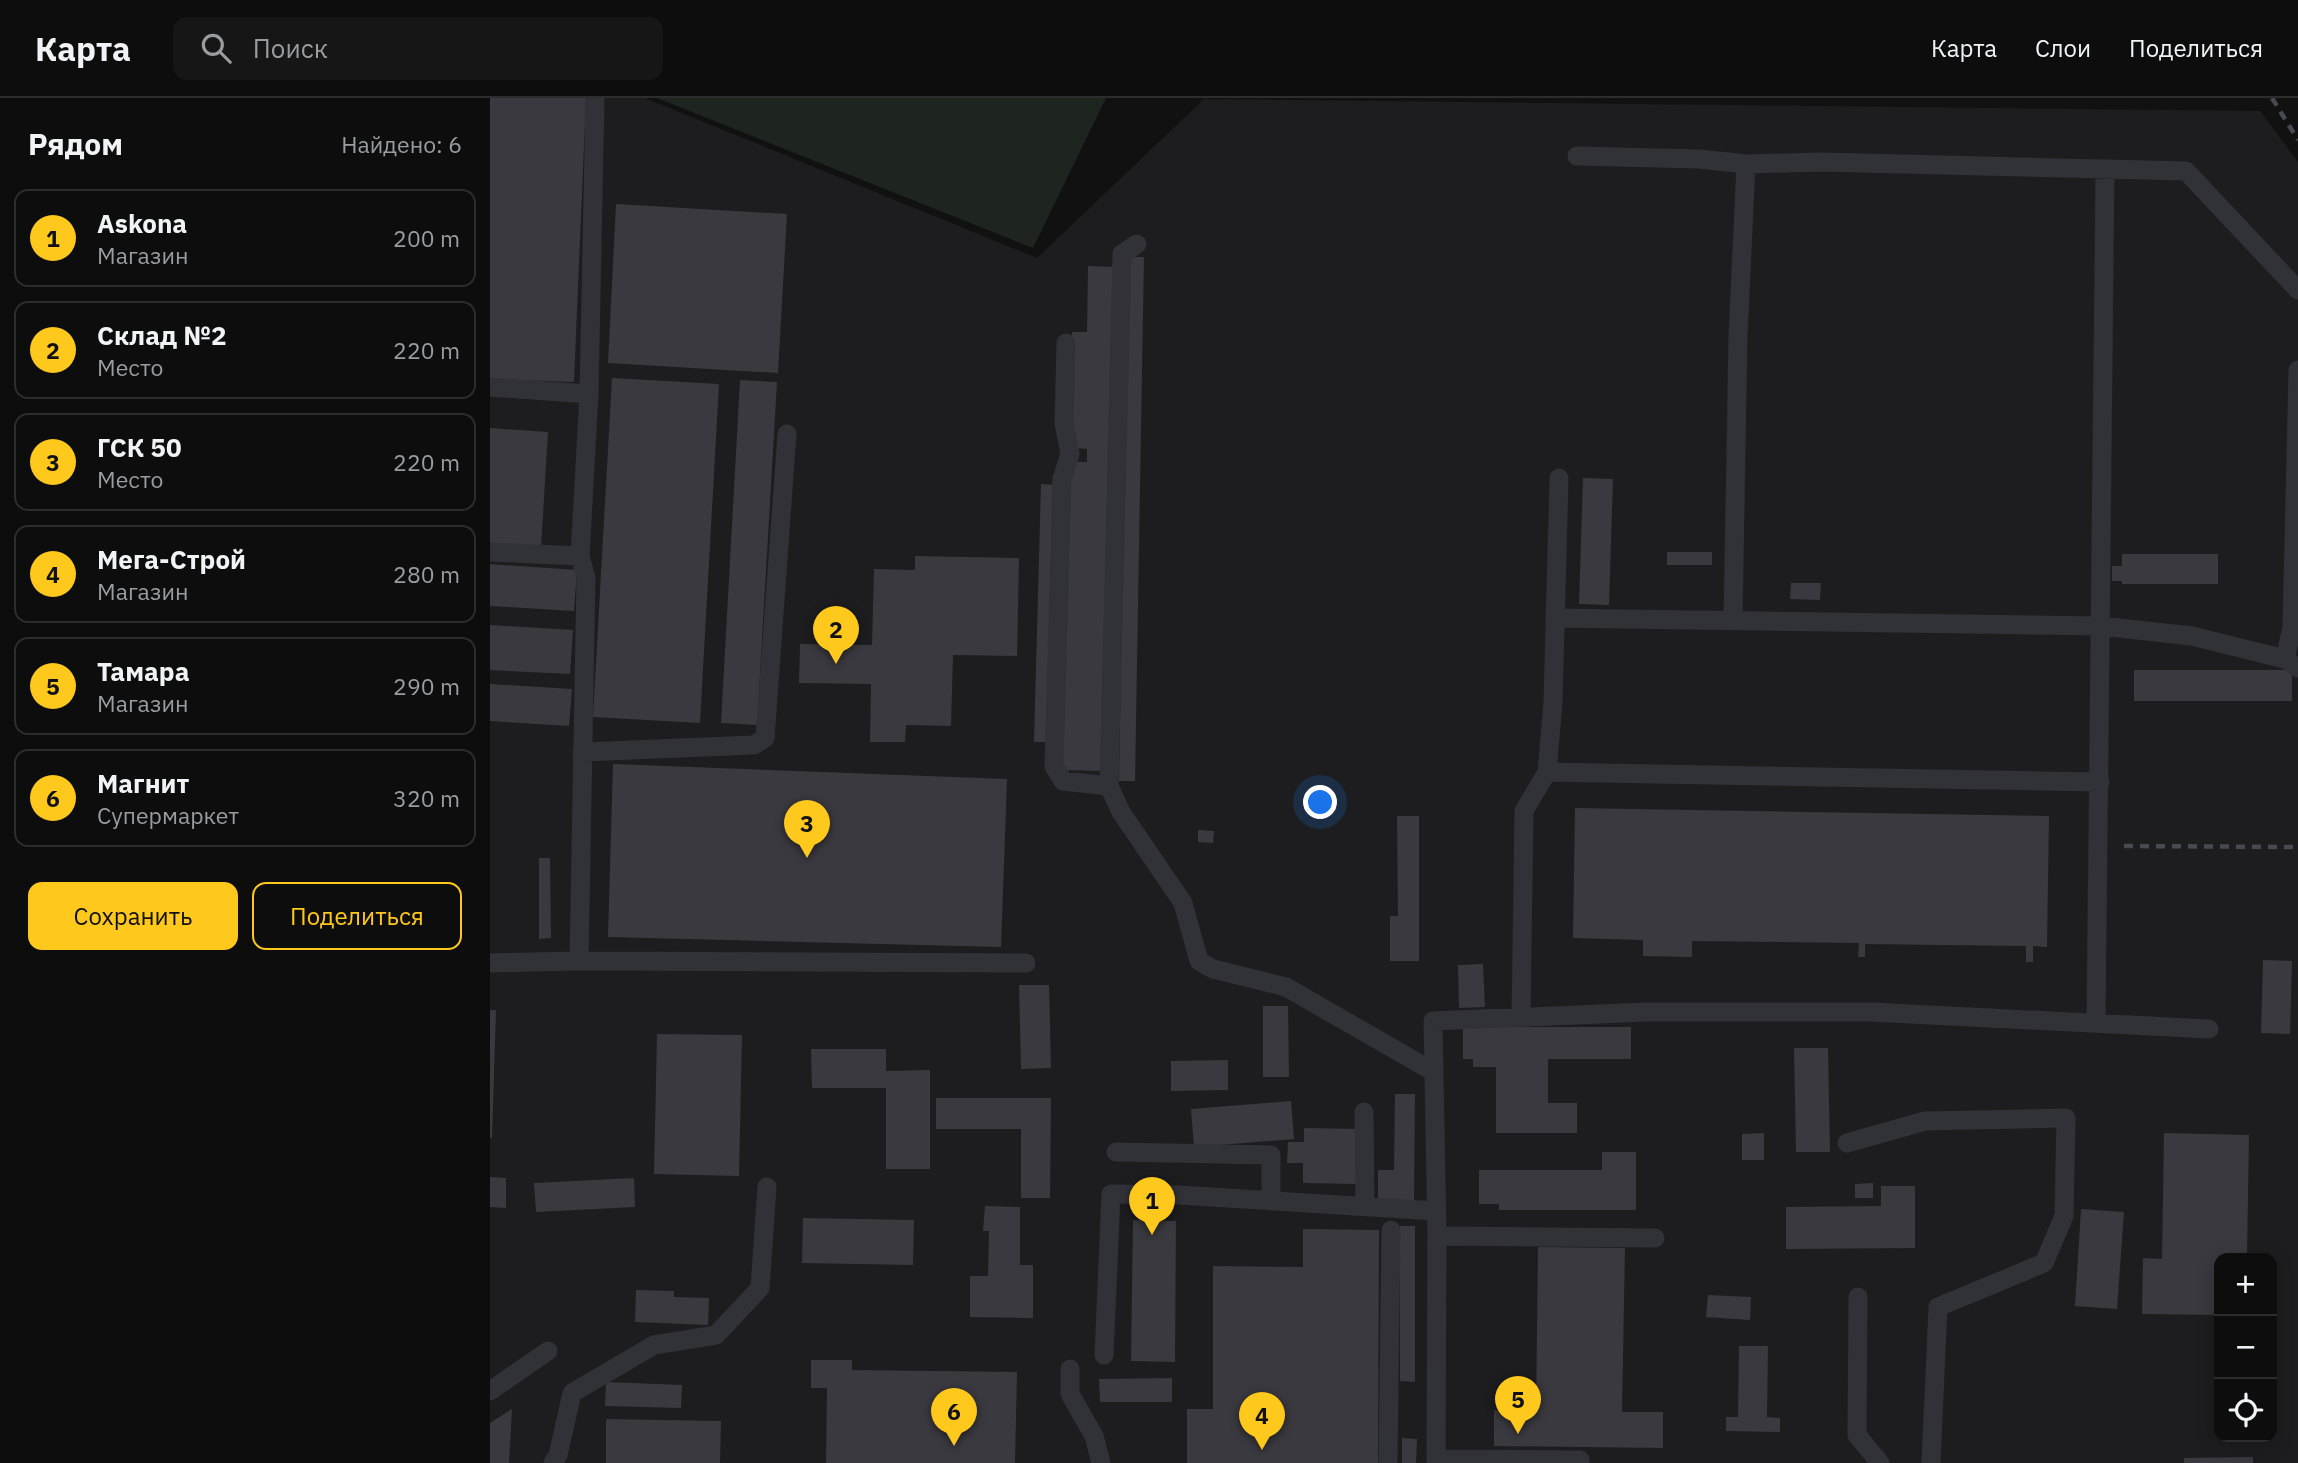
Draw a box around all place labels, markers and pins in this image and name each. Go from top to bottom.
pin: 2 [813,606,859,664]
pin: 3 [784,800,830,858]
pin: 1 [1129,1177,1175,1235]
pin: 5 [1495,1376,1541,1434]
pin: 6 [931,1388,977,1446]
pin: 4 [1239,1392,1285,1450]

